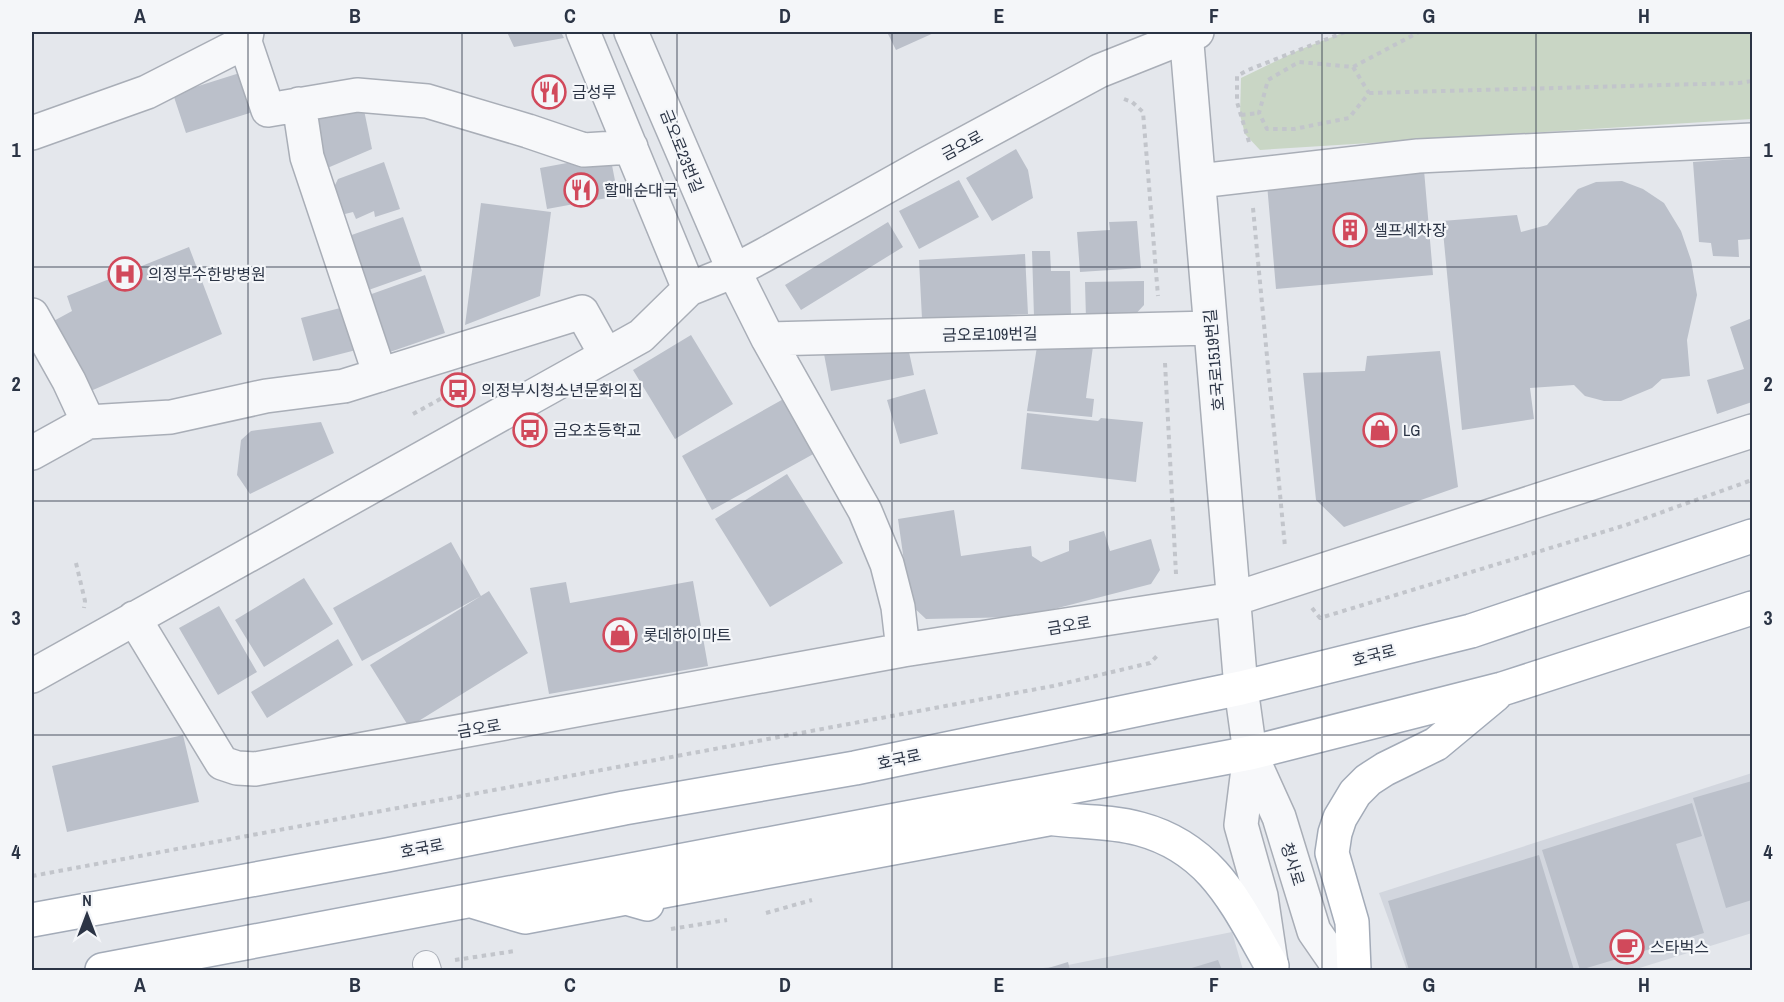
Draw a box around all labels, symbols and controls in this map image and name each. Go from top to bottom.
text: A [134,2,146,29]
text: B [349,2,361,29]
text: C [564,2,576,29]
text: D [779,2,791,29]
text: E [994,2,1005,29]
text: F [1209,2,1219,29]
text: G [1423,2,1435,29]
text: H [1638,2,1650,29]
restaurant icon: 금성루 [531,74,567,110]
place label: 금성루 [572,81,616,103]
street label: 금오로23번길 [655,106,709,196]
street label: 금오로 [937,125,987,165]
text: 1 [11,136,21,163]
text: 1 [1763,136,1773,163]
restaurant icon: 할매순대국 [563,172,599,208]
place label: 할매순대국 [604,179,678,201]
building icon: 셀프세차장 [1332,212,1368,248]
place label: 셀프세차장 [1373,219,1447,241]
hospital icon: 의정부수한방병원 [107,256,143,292]
place label: 의정부수한방병원 [148,263,266,285]
street label: 호국로1519번길 [1199,308,1229,412]
street label: 금오로109번길 [942,322,1038,346]
text: 2 [11,370,21,397]
text: 2 [1763,370,1773,397]
bus stop icon: 의정부시청소년문화의집 [440,372,476,408]
place label: 의정부시청소년문화의집 [481,379,643,401]
bus stop icon: 금오초등학교 [512,412,548,448]
shop icon: LG [1362,412,1398,448]
place label: 금오초등학교 [553,419,641,441]
place label: LG [1403,419,1421,441]
text: 3 [11,604,21,631]
text: 3 [1763,604,1773,631]
street label: 금오로 [1045,611,1093,639]
shop icon: 롯데하이마트 [602,617,638,653]
place label: 롯데하이마트 [643,624,731,646]
street label: 호국로 [1350,639,1398,671]
street label: 금오로 [455,713,503,743]
street label: 호국로 [875,744,923,774]
street label: 호국로 [398,833,446,863]
text: 4 [11,838,21,865]
text: 4 [1763,838,1773,865]
street label: 청사로 [1276,840,1310,889]
north arrow [57,885,117,945]
text: N [82,889,92,911]
cafe icon: 스타벅스 [1609,929,1645,965]
place label: 스타벅스 [1650,936,1709,958]
text: A [134,971,146,998]
text: B [349,971,361,998]
text: C [564,971,576,998]
text: D [779,971,791,998]
text: E [994,971,1005,998]
text: F [1209,971,1219,998]
text: G [1423,971,1435,998]
text: H [1638,971,1650,998]

